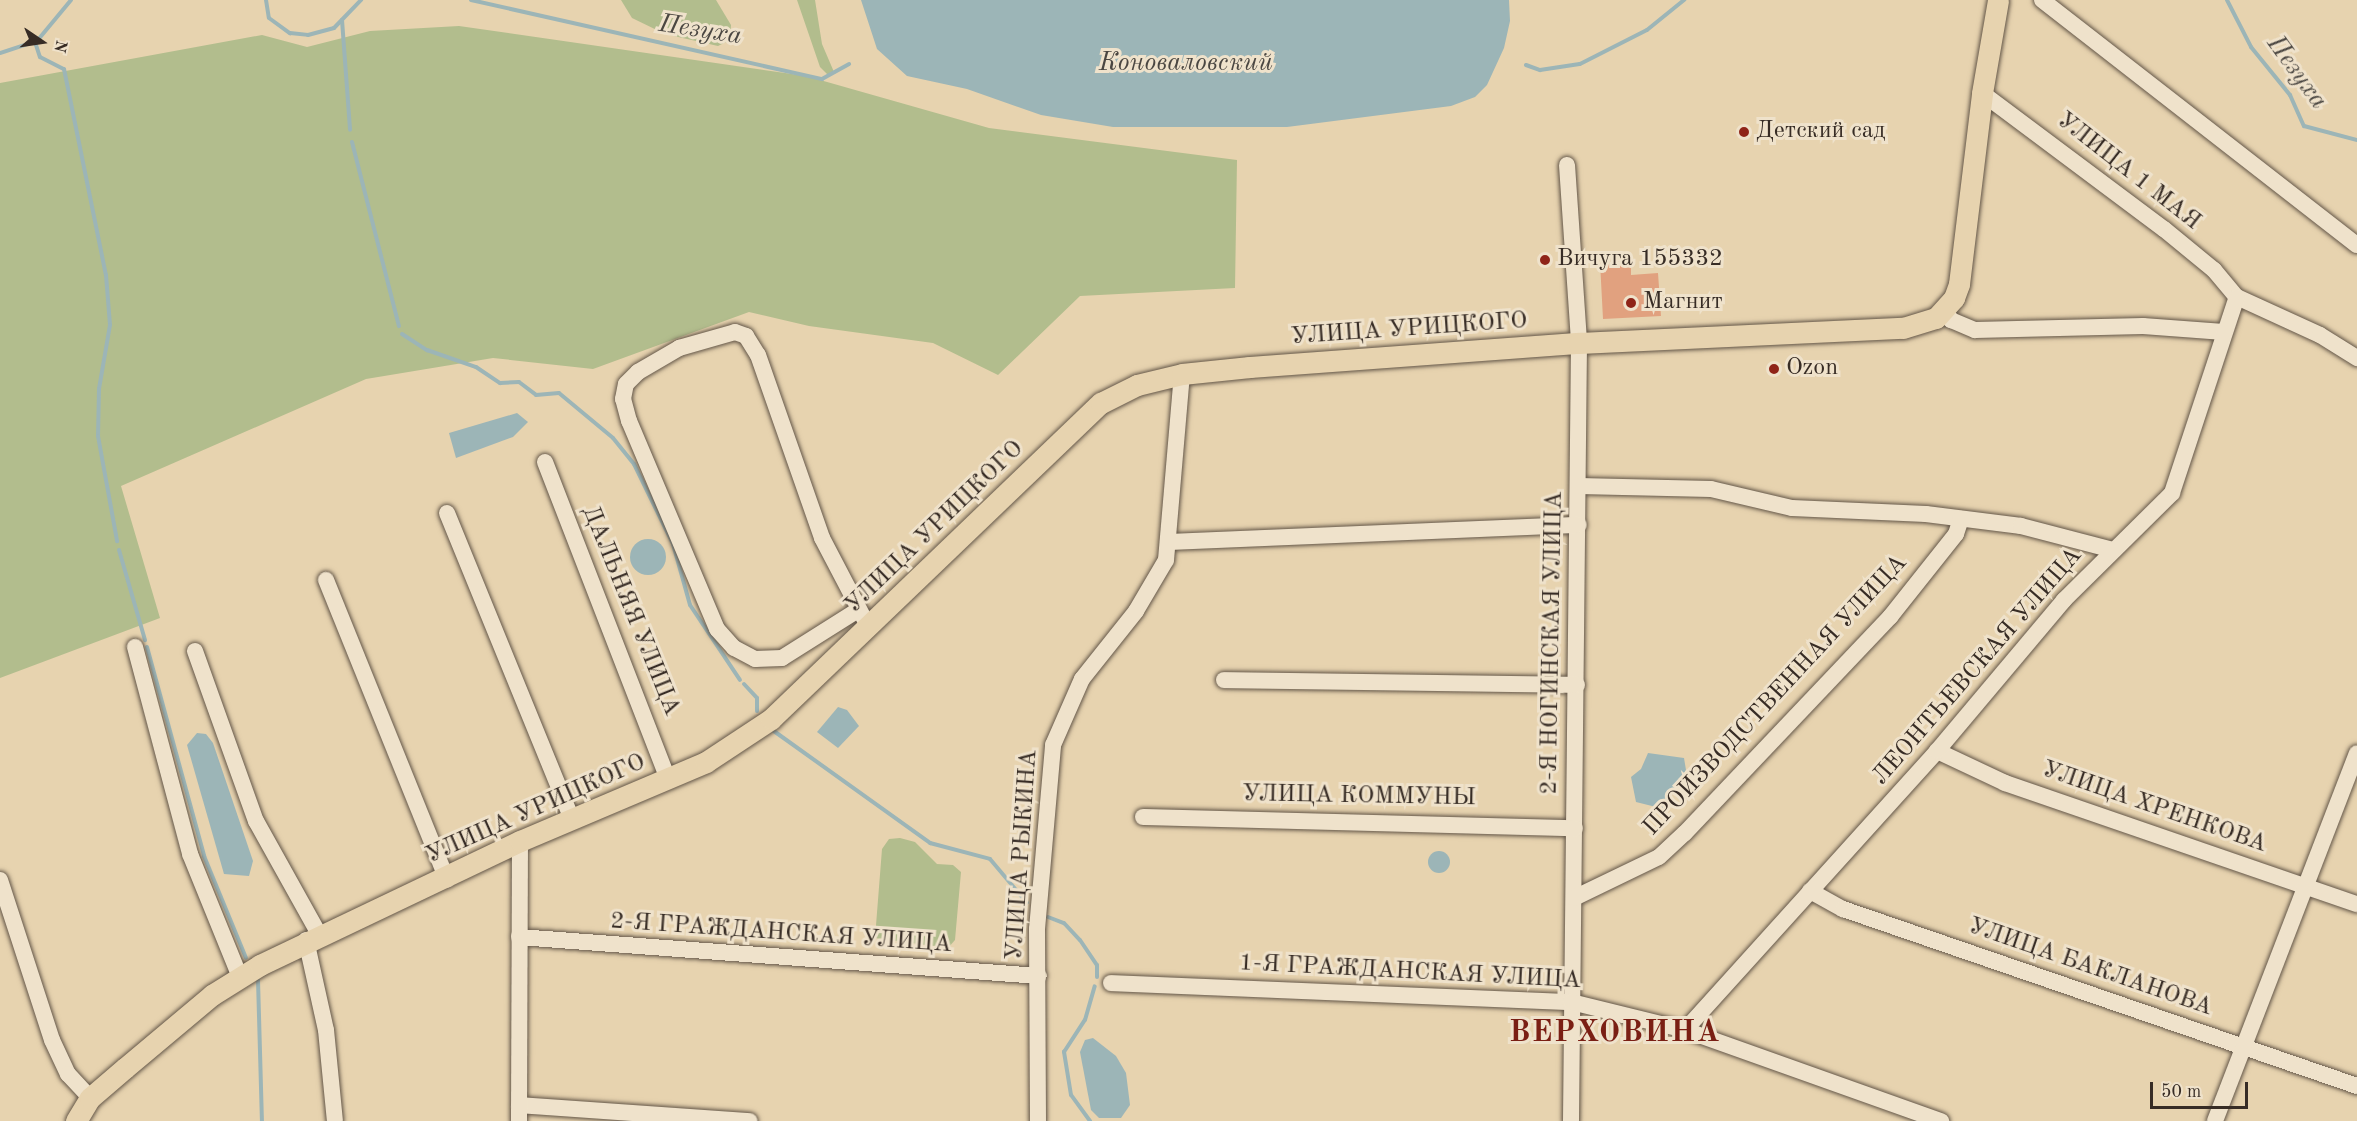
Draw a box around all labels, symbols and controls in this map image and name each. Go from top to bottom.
water label: Пезуха [656,9,744,53]
north arrow [12,12,72,72]
water label: Пезуха [2259,30,2333,116]
text: N [50,38,69,54]
water label: Коноваловский [1099,48,1273,80]
street label: УЛИЦА 1 МАЯ [2050,107,2206,237]
place label: Детский сад [1756,118,1885,146]
marker: Детский сад [1737,125,1751,139]
place label: Вичуга 155332 [1557,246,1723,274]
marker: Вичуга 155332 [1538,253,1552,267]
place label: Магнит [1643,289,1723,317]
marker: Магнит [1624,296,1638,310]
street label: УЛИЦА УРИЦКОГО [1290,307,1528,353]
place label: Ozon [1786,355,1838,383]
marker: Ozon [1767,362,1781,376]
street label: УЛИЦА УРИЦКОГО [840,435,1030,621]
street label: 2-Я НОГИНСКАЯ УЛИЦА [1536,491,1570,795]
street label: ДАЛЬНЯЯ УЛИЦА [575,502,685,720]
street label: ЛЕОНТЬЕВСКАЯ УЛИЦА [1867,542,2089,792]
street label: ПРОИЗВОДСТВЕННАЯ УЛИЦА [1638,549,1914,843]
street label: УЛИЦА УРИЦКОГО [422,749,650,871]
street label: УЛИЦА РЫКИНА [1001,749,1045,961]
street label: УЛИЦА ХРЕНКОВА [2038,756,2270,860]
street label: УЛИЦА КОММУНЫ [1242,781,1476,813]
street label: 2-Я ГРАЖДАНСКАЯ УЛИЦА [609,908,953,960]
street label: УЛИЦА БАКЛАНОВА [1964,913,2216,1023]
street label: 1-Я ГРАЖДАНСКАЯ УЛИЦА [1238,950,1582,996]
district label: ВЕРХОВИНА [1509,1015,1721,1051]
scale bar [2153,1070,2250,1108]
text: 50 m [2161,1083,2201,1101]

